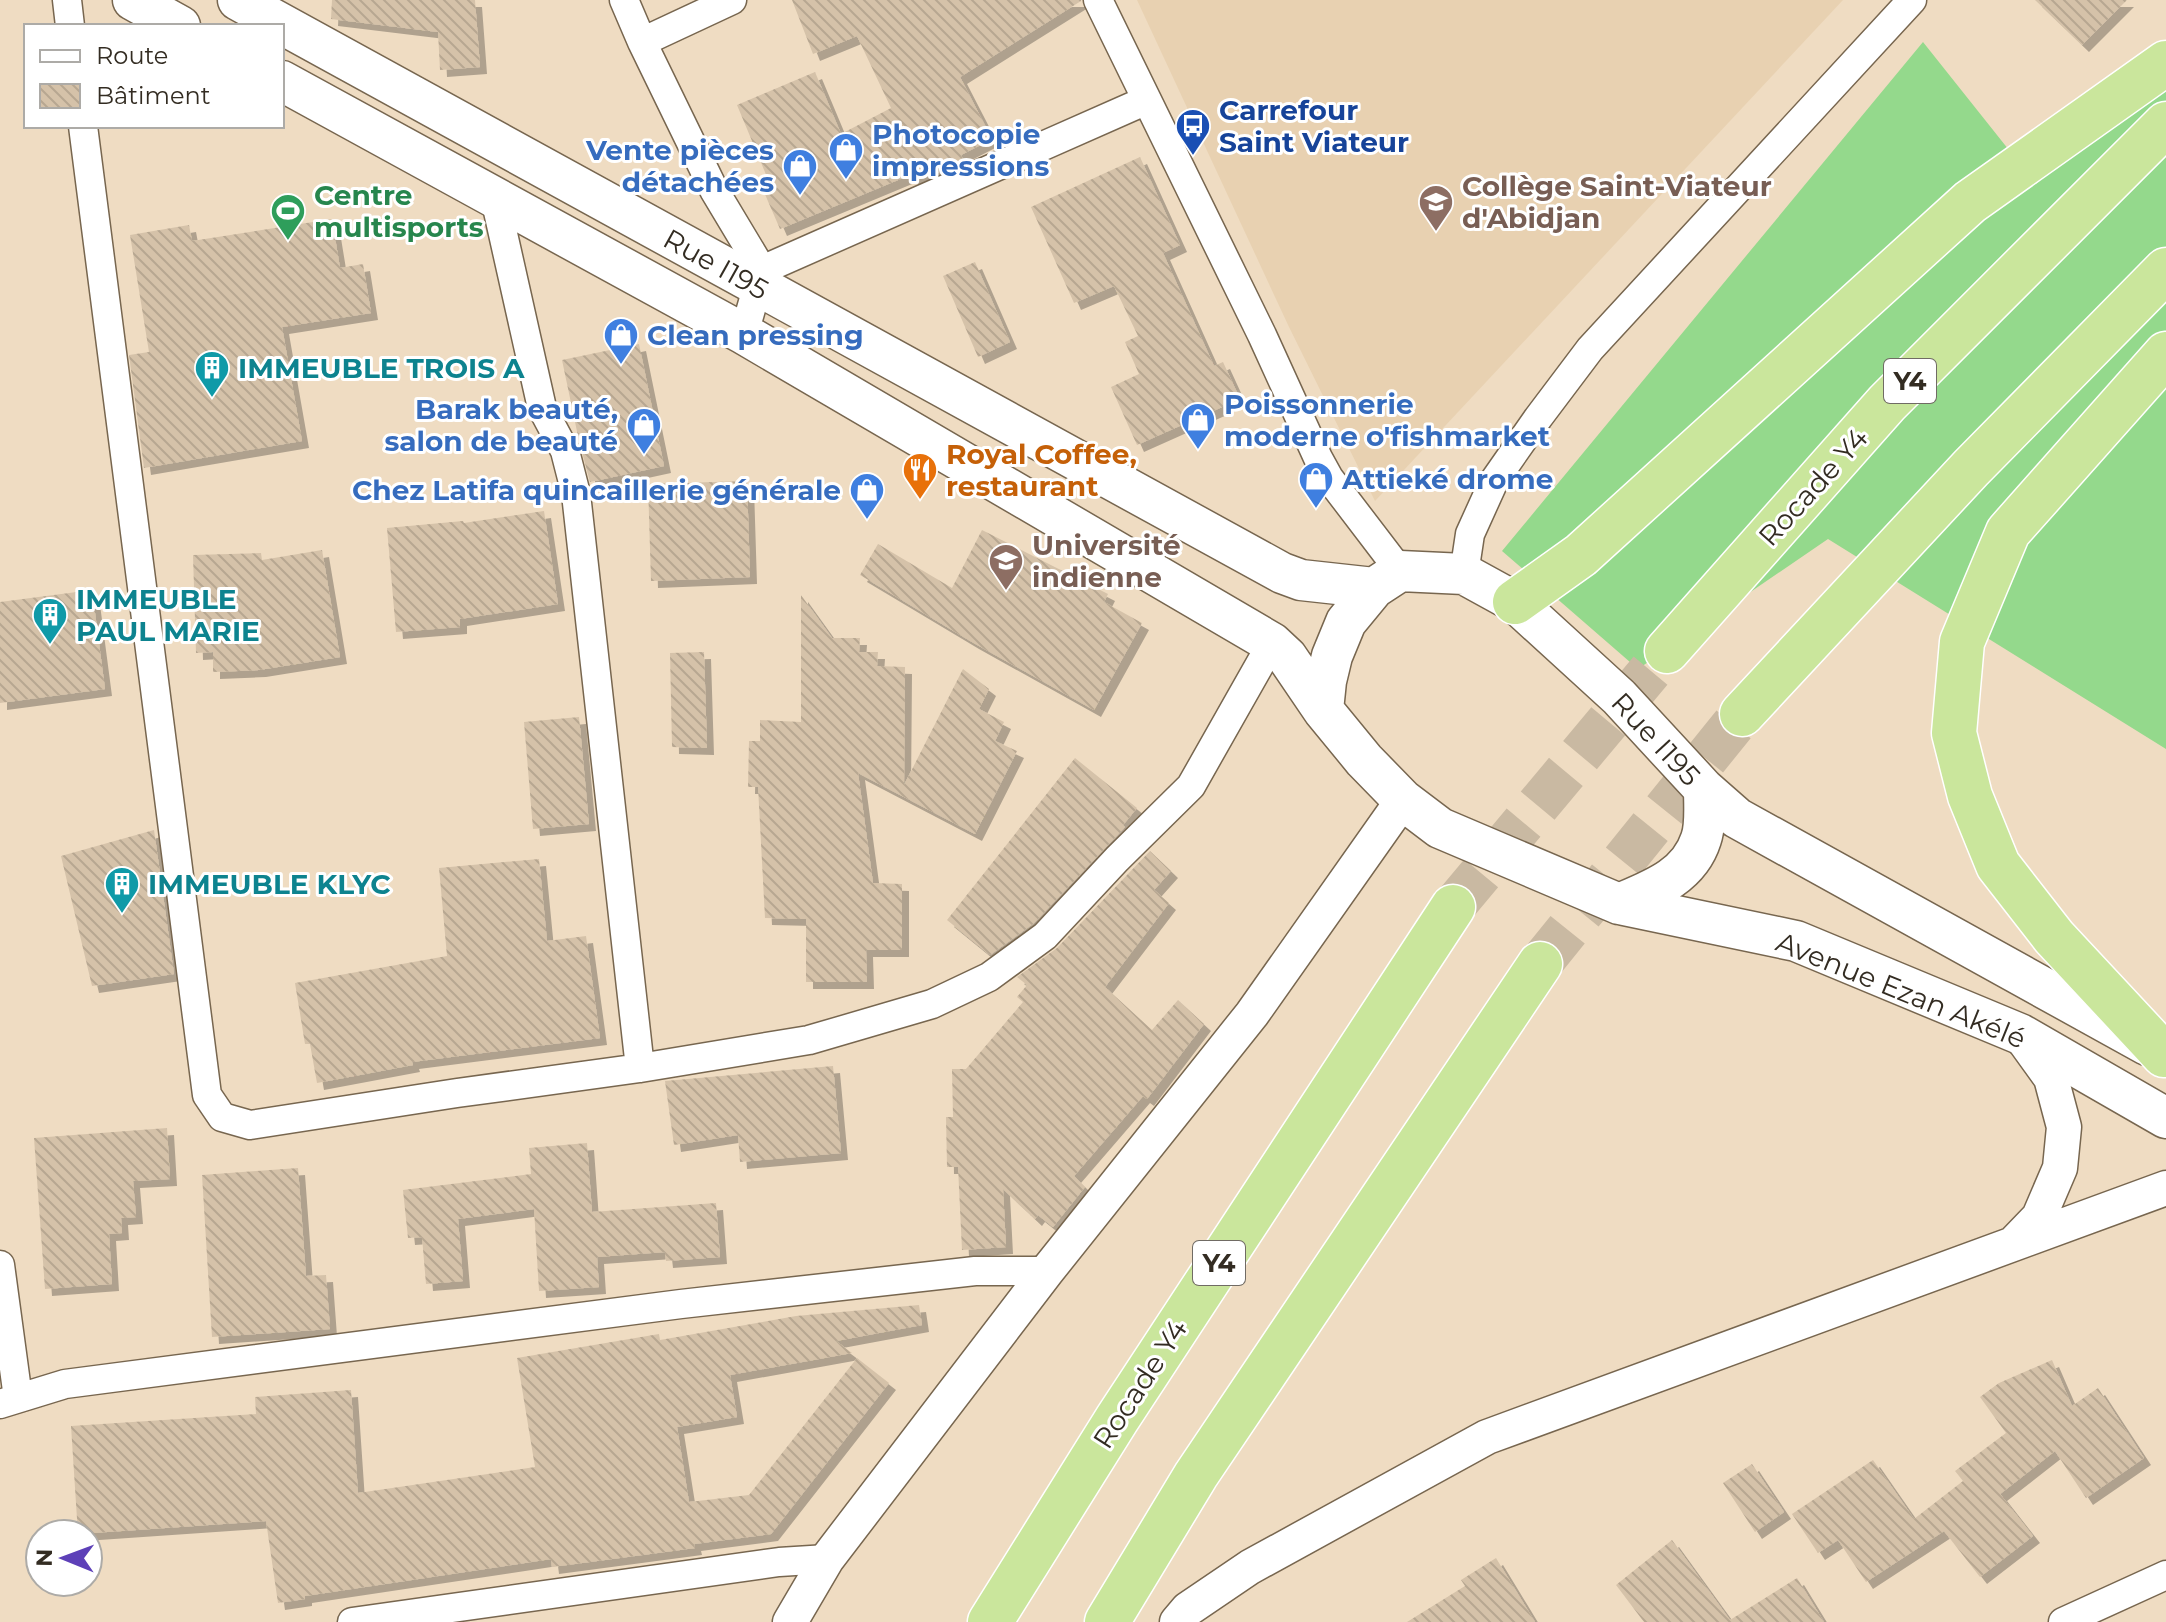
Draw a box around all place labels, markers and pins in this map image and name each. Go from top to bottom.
place label: Carrefour Saint Viateur [1219,93,1409,159]
bus stop icon: Carrefour Saint Viateur [1174,107,1212,157]
place label: Photocopie impressions [872,117,1049,183]
shop icon: Photocopie impressions [827,131,865,181]
place label: Vente pièces détachées [585,133,774,199]
shop icon: Vente pièces détachées [781,147,819,197]
place label: Collège Saint-Viateur d'Abidjan [1462,169,1772,235]
place label: Centre multisports [314,178,484,244]
school or university icon: Collège Saint-Viateur d'Abidjan [1417,183,1455,233]
sports icon: Centre multisports [269,192,307,242]
shop icon: Clean pressing [602,316,640,366]
place label: Clean pressing [647,318,864,352]
building icon: IMMEUBLE TROIS A [193,349,231,399]
place label: IMMEUBLE TROIS A [238,351,525,385]
place label: Poissonnerie moderne o'fishmarket [1224,387,1550,453]
place label: Barak beauté, salon de beauté [384,392,618,458]
shop icon: Poissonnerie moderne o'fishmarket [1179,401,1217,451]
shop icon: Barak beauté, salon de beauté [625,406,663,456]
place label: Royal Coffee, restaurant [946,437,1137,503]
restaurant icon: Royal Coffee, restaurant [901,451,939,501]
shop icon: Attieké drome [1297,460,1335,510]
place label: Attieké drome [1341,462,1553,496]
shop icon: Chez Latifa quincaillerie générale [848,471,886,521]
place label: Chez Latifa quincaillerie générale [352,473,841,507]
place label: Université indienne [1032,528,1181,594]
school or university icon: Université indienne [987,542,1025,592]
place label: IMMEUBLE PAUL MARIE [76,582,260,648]
building icon: IMMEUBLE PAUL MARIE [31,596,69,646]
building icon: IMMEUBLE KLYC [103,865,141,915]
place label: IMMEUBLE KLYC [148,867,391,901]

